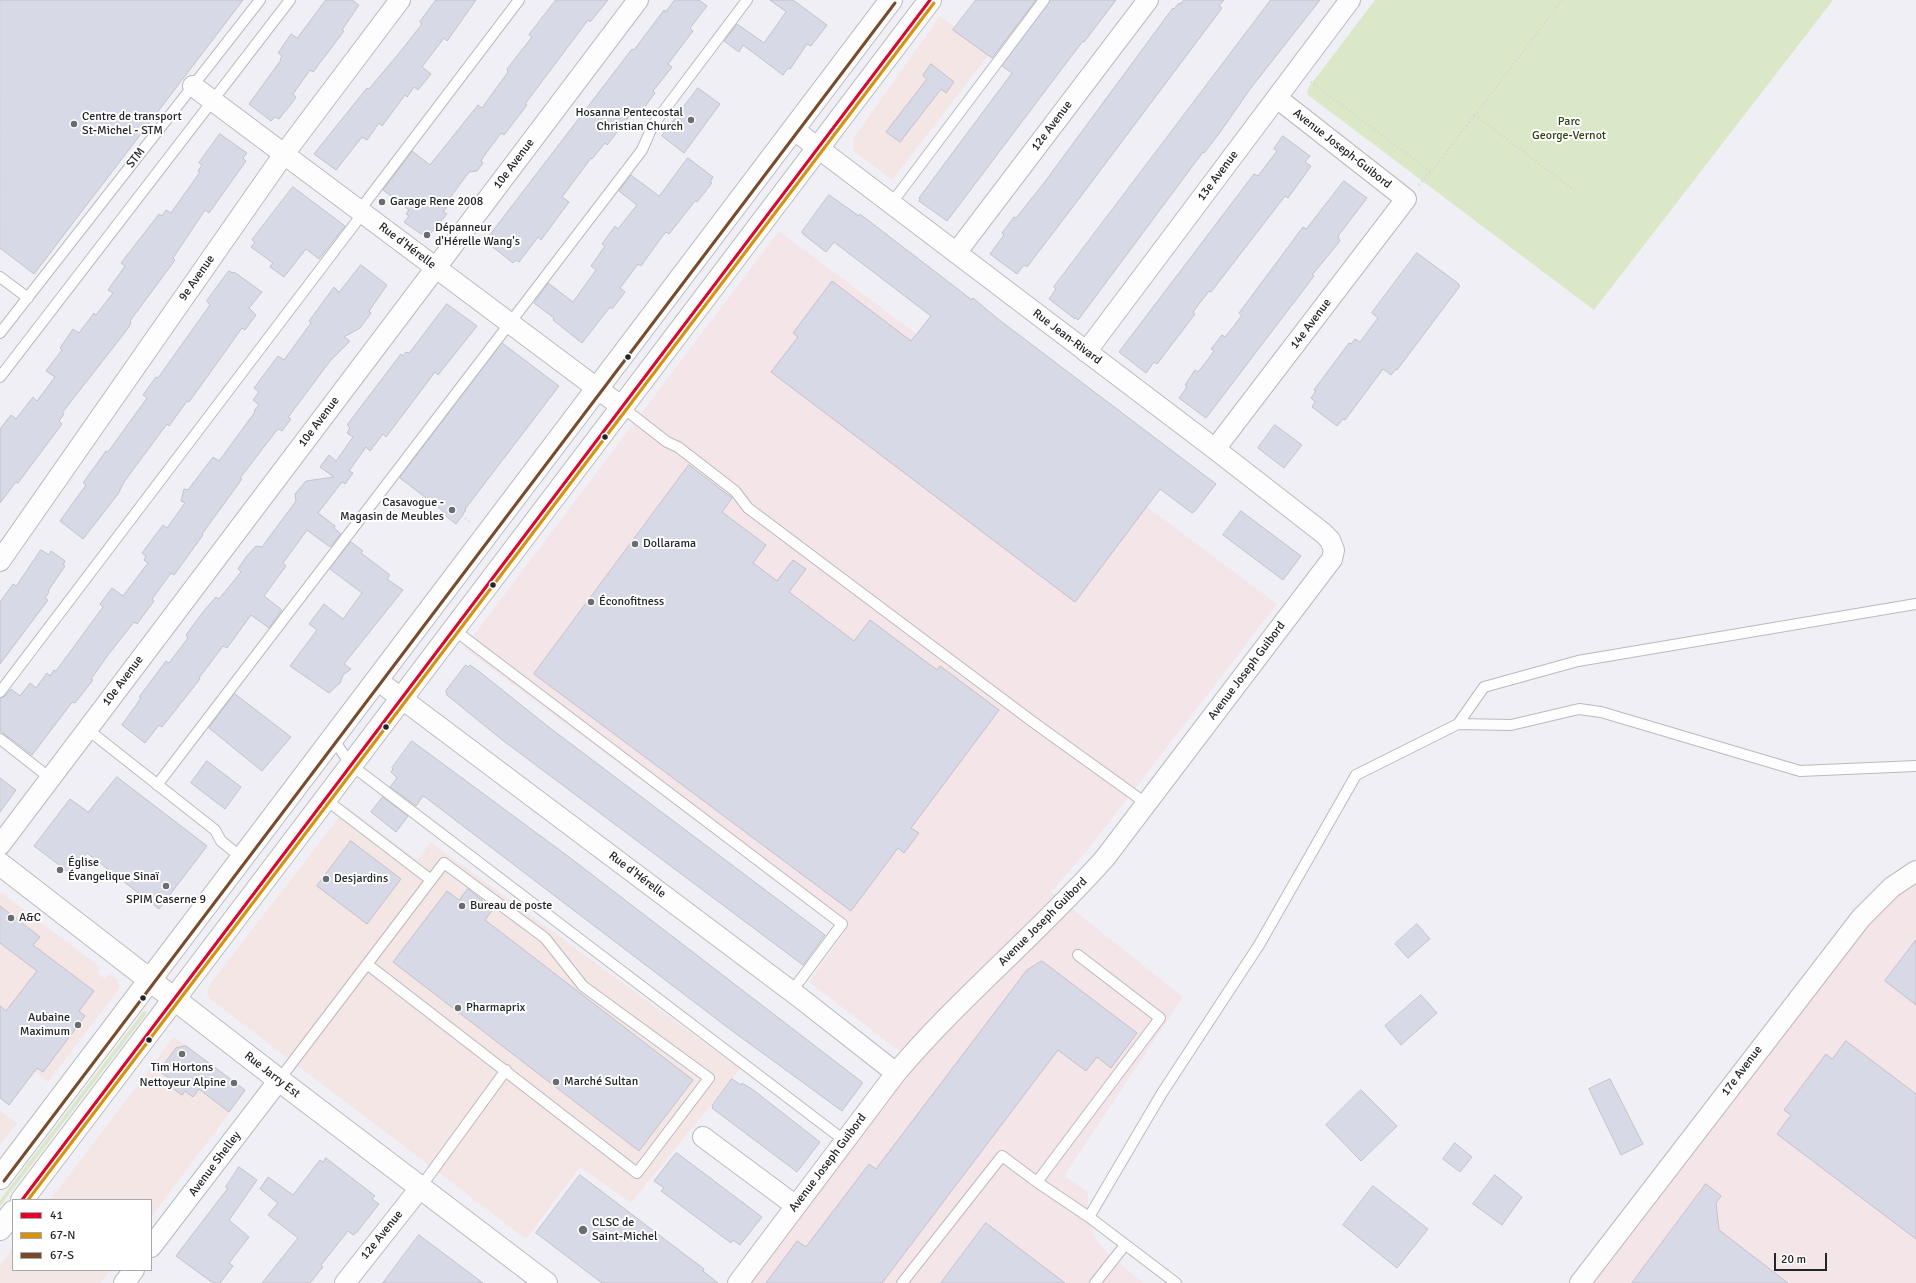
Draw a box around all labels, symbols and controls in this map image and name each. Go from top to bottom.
street label: 12e Avenue [1028,98,1076,154]
place label: Hosanna Pentecostal Christian Church [576,106,683,134]
street label: Avenue Joseph-Guibord [1290,106,1394,192]
place label: Centre de transport St-Michel - STM [82,110,182,138]
marker: Hosanna Pentecostal Christian Church [686,115,696,125]
park label: Parc George-Vernot [1532,115,1606,143]
marker: Centre de transport St-Michel - STM [69,119,79,129]
street label: 10e Avenue [490,136,538,192]
street label: STM [124,145,148,171]
street label: 13e Avenue [1194,148,1242,204]
place label: Garage Rene 2008 [390,195,483,209]
marker: Garage Rene 2008 [377,197,387,207]
street label: Rue d'Hérelle [375,220,439,272]
place label: Dépanneur d'Hérelle Wang's [435,221,520,249]
marker: Dépanneur d'Hérelle Wang's [422,230,432,240]
street label: 9e Avenue [176,252,218,304]
street label: 14e Avenue [1287,296,1335,352]
street label: Rue Jean-Rivard [1030,306,1104,368]
unlabelled marker [623,352,633,362]
street label: 10e Avenue [295,394,343,450]
unlabelled marker [600,432,610,442]
place label: Casavogue - Magasin de Meubles [340,496,444,524]
marker: Casavogue - Magasin de Meubles [447,505,457,515]
place label: Dollarama [643,537,696,551]
marker: Dollarama [630,539,640,549]
unlabelled marker [488,580,498,590]
place label: Éconofitness [599,595,664,609]
marker: Éconofitness [586,597,596,607]
street label: Avenue Joseph Guibord [1205,619,1289,723]
street label: 10e Avenue [99,653,147,709]
unlabelled marker [381,722,391,732]
street label: Rue d'Hérelle [605,849,669,901]
place label: Église Évangelique Sinaï [68,856,159,884]
marker: Église Évangelique Sinaï [55,865,65,875]
place label: Desjardins [334,872,388,886]
marker: Desjardins [321,874,331,884]
street label: Avenue Joseph Guibord [996,875,1090,969]
marker: SPIM Caserne 9 [161,881,171,891]
place label: SPIM Caserne 9 [126,893,206,907]
place label: Bureau de poste [470,899,552,913]
marker: Bureau de poste [457,901,467,911]
place label: A&C [19,911,41,925]
marker: A&C [6,913,16,923]
unlabelled marker [138,993,148,1003]
place label: Pharmaprix [466,1001,525,1015]
marker: Pharmaprix [453,1003,463,1013]
place label: Aubaine Maximum [20,1011,70,1039]
marker: Aubaine Maximum [73,1020,83,1030]
unlabelled marker [144,1035,154,1045]
street label: 17e Avenue [1718,1043,1766,1099]
marker: Tim Hortons [177,1049,187,1059]
street label: Rue Jarry Est [241,1049,303,1101]
place label: Tim Hortons [151,1061,213,1075]
place label: Marché Sultan [564,1075,638,1089]
place label: Nettoyeur Alpine [139,1076,226,1090]
marker: Marché Sultan [551,1077,561,1087]
marker: Nettoyeur Alpine [229,1078,239,1088]
street label: Avenue Joseph Guibord [786,1111,870,1215]
street label: Avenue Shelley [186,1129,244,1199]
legend [12,1199,152,1271]
street label: 12e Avenue [358,1207,406,1263]
text: 41 [50,1208,63,1223]
place label: CLSC de Saint-Michel [592,1216,658,1244]
marker: CLSC de Saint-Michel [577,1224,589,1236]
text: 67-N [50,1228,75,1243]
scale bar [1776,1245,1829,1271]
text: 67-S [50,1248,74,1263]
text: 20 m [1781,1252,1806,1267]

